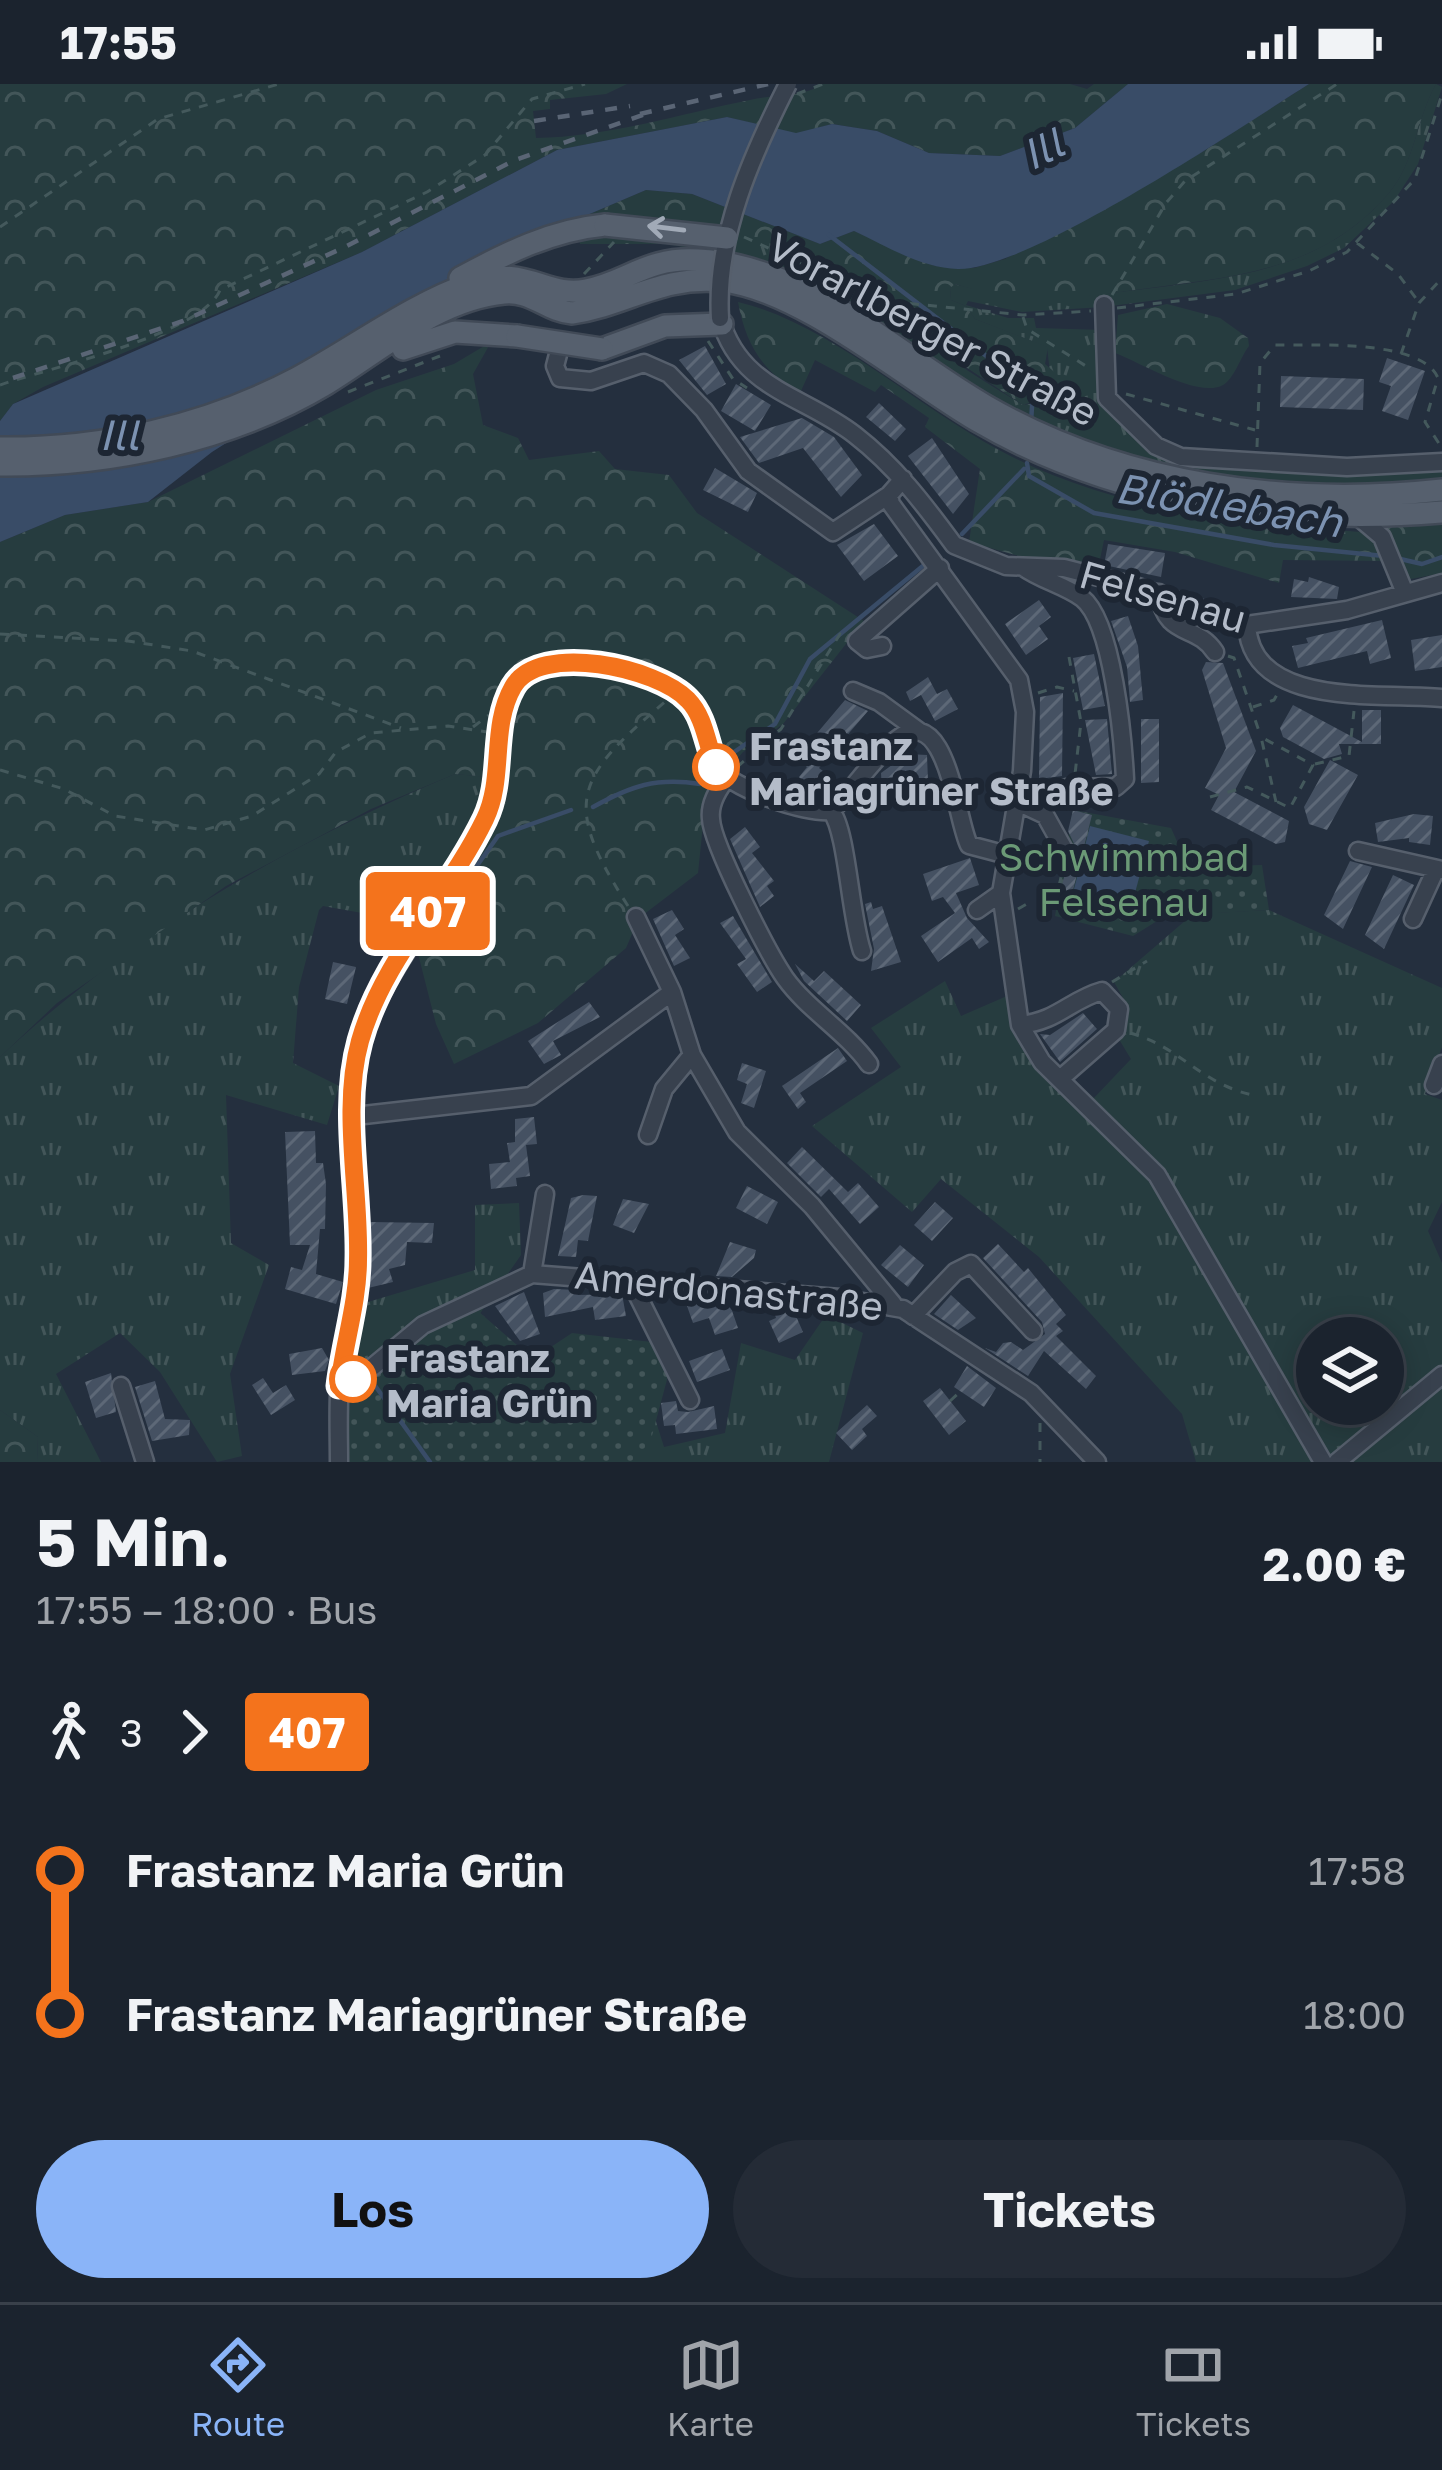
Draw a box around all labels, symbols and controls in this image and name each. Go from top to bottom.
text: 17:55 [60,15,177,69]
water label: Ill [1013,116,1072,179]
one-way arrow [647,217,686,239]
street label: Vorarlberger Straße [760,222,1106,436]
water label: Ill [99,409,141,459]
water label: Blödlebach [1113,461,1348,547]
street label: Felsenau [1074,550,1252,642]
place label: Frastanz Mariagrüner Straße [749,722,1114,814]
marker: Frastanz Mariagrüner Straße [694,745,738,789]
park label: Schwimmbad Felsenau [999,833,1249,925]
line badge: 407 [359,872,497,950]
text: 407 [390,886,466,936]
street label: Amerdonastraße [572,1250,886,1330]
map controls [1296,1317,1404,1425]
button: layers [1296,1317,1404,1425]
place label: Frastanz Maria Grün [386,1334,592,1426]
marker: Frastanz Maria Grün [331,1357,375,1401]
text: 5 Min. [36,1501,231,1581]
text: 2.00 € [1263,1537,1406,1591]
text: 17:55 – 18:00 · Bus [36,1586,377,1633]
icon: walk [36,1699,102,1765]
icon: forward [161,1699,227,1765]
text: 407 [269,1707,345,1757]
text: 3 [120,1709,143,1756]
text: Frastanz Maria Grün [126,1843,564,1897]
text: 17:58 [1308,1847,1406,1894]
text: Frastanz Mariagrüner Straße [126,1987,747,2041]
text: 18:00 [1303,1991,1406,2038]
button: Los [36,2140,709,2278]
button: Tickets [733,2140,1406,2278]
tab: Route [191,2332,285,2443]
tab: Karte [667,2332,754,2443]
tab: Tickets [1136,2332,1251,2443]

